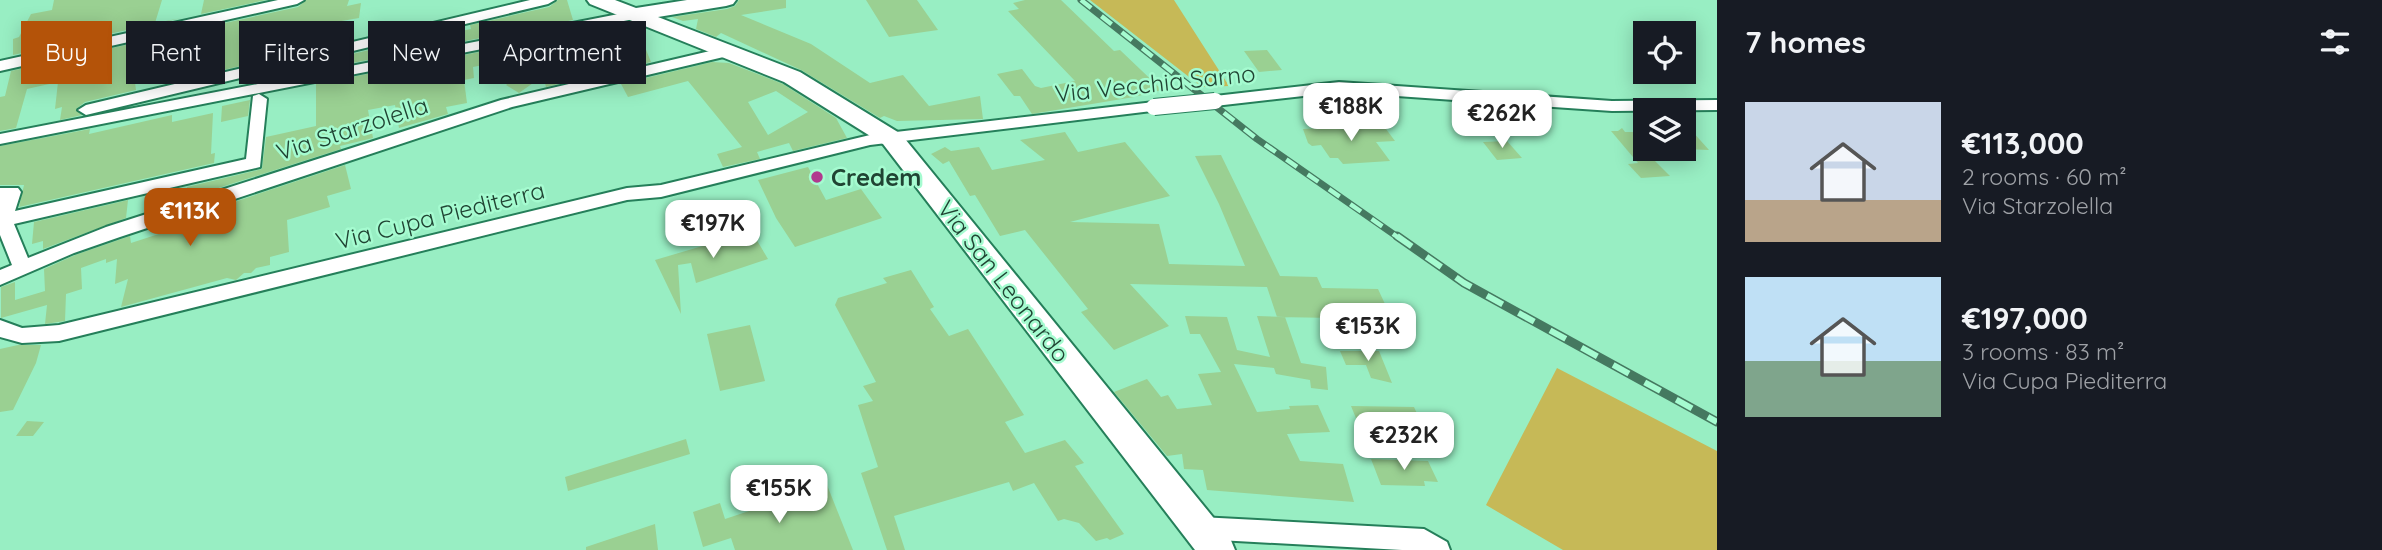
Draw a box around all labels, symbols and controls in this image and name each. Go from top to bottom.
chip: Buy [21,21,112,84]
chip: Rent [126,21,225,84]
chip: Filters [239,21,354,84]
chip: New [368,21,465,84]
chip: Apartment [479,21,646,84]
map controls [1633,21,1696,161]
button: locate [1633,21,1696,84]
text: 7 homes [1745,23,1866,61]
icon: filters [2316,23,2354,61]
street label: Via Vecchia Sarno [1053,58,1257,108]
pin: €188K [1302,83,1400,143]
street label: Via Starzolella [272,89,432,167]
pin: €262K [1453,90,1551,150]
text: €188K [1319,91,1383,120]
text: €262K [1468,98,1536,127]
button: layers [1633,98,1696,161]
text: €113,000 [1962,124,2084,162]
icon: home [1801,130,1885,214]
place label: Credem [831,162,921,192]
text: 2 rooms · 60 m² [1962,162,2127,191]
marker: Credem [809,169,825,185]
street label: Via Cupa Piediterra [332,175,548,255]
pin: €113K [141,188,239,248]
text: Via Starzolella [1962,191,2113,220]
street label: Via San Leonardo [931,194,1077,368]
text: €113K [160,196,220,225]
pin: €197K [664,201,762,260]
text: €197K [681,208,745,237]
text: €197,000 [1962,299,2088,337]
pin: €153K [1319,304,1417,363]
icon: home [1801,305,1885,389]
text: €153K [1336,311,1400,340]
text: 3 rooms · 83 m² [1962,337,2124,366]
text: Via Cupa Piediterra [1962,366,2167,395]
pin: €232K [1355,412,1453,472]
text: €232K [1370,420,1438,449]
pin: €155K [730,466,828,525]
text: €155K [747,473,811,502]

